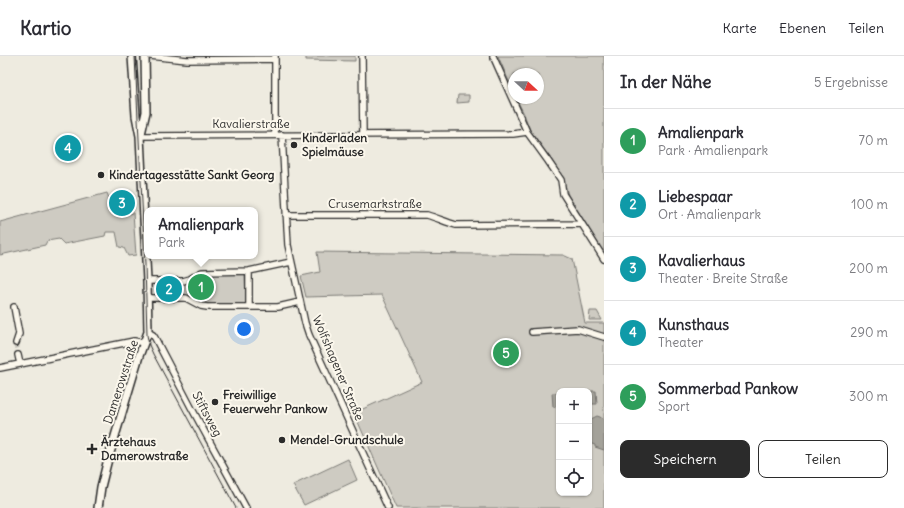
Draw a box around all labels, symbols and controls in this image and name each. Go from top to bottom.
text: Kartio [20,16,72,40]
text: Karte [723,19,757,37]
text: Ebenen [779,19,826,37]
text: Teilen [848,19,884,37]
north arrow [508,68,544,104]
text: In der Nähe [620,71,712,93]
text: 5 Ergebnisse [814,74,888,91]
street label: Kavalierstraße [212,116,290,131]
text: Amalienpark [658,123,744,142]
place label: Kinderladen Spielmäuse [302,130,367,160]
text: 1 [630,132,636,149]
text: 70 m [859,132,888,149]
pin: 4 [55,133,81,163]
marker: Kinderladen Spielmäuse [289,140,299,150]
text: Park · Amalienpark [658,142,768,159]
place label: Kindertagesstätte Sankt Georg [109,167,275,183]
marker: Kindertagesstätte Sankt Georg [96,170,106,180]
text: Liebespaar [658,187,733,206]
pin: 3 [109,188,135,218]
street label: Crusemarkstraße [328,196,422,211]
text: 2 [629,196,637,213]
text: 100 m [851,196,888,213]
text: Ort · Amalienpark [658,206,761,223]
popup [144,207,258,259]
text: Amalienpark [158,215,244,234]
text: Park [158,234,185,251]
text: Kavalierhaus [658,251,745,270]
text: 3 [629,260,637,277]
text: 200 m [849,260,888,277]
text: Theater · Breite Straße [658,270,788,287]
pin: 1 [188,272,214,302]
pin: 2 [156,274,182,304]
street label: Wolfshagener Straße [310,313,367,423]
text: Kunsthaus [658,315,729,334]
your location [234,319,254,339]
text: 4 [629,324,637,341]
text: 290 m [850,324,888,341]
text: Theater [658,334,703,351]
street label: Damerowstraße [100,338,141,426]
pin: 5 [493,338,519,368]
text: Sommerbad Pankow [658,379,798,398]
place label: Freiwillige Feuerwehr Pankow [223,387,328,416]
map controls [556,388,592,496]
button: + [556,388,592,424]
text: 5 [629,388,637,405]
text: 300 m [849,388,888,405]
street label: Stiftsweg [189,389,226,439]
marker: Freiwillige Feuerwehr Pankow [210,397,220,407]
text: Sport [658,398,690,415]
button: − [556,424,592,460]
place label: Mendel-Grundschule [290,432,404,447]
place label: Ärztehaus Damerowstraße [101,434,189,463]
marker: Mendel-Grundschule [277,435,287,445]
button: Speichern [620,440,750,478]
button: Teilen [758,440,888,478]
marker: Ärztehaus Damerowstraße [86,443,98,455]
button: locate [556,460,592,496]

